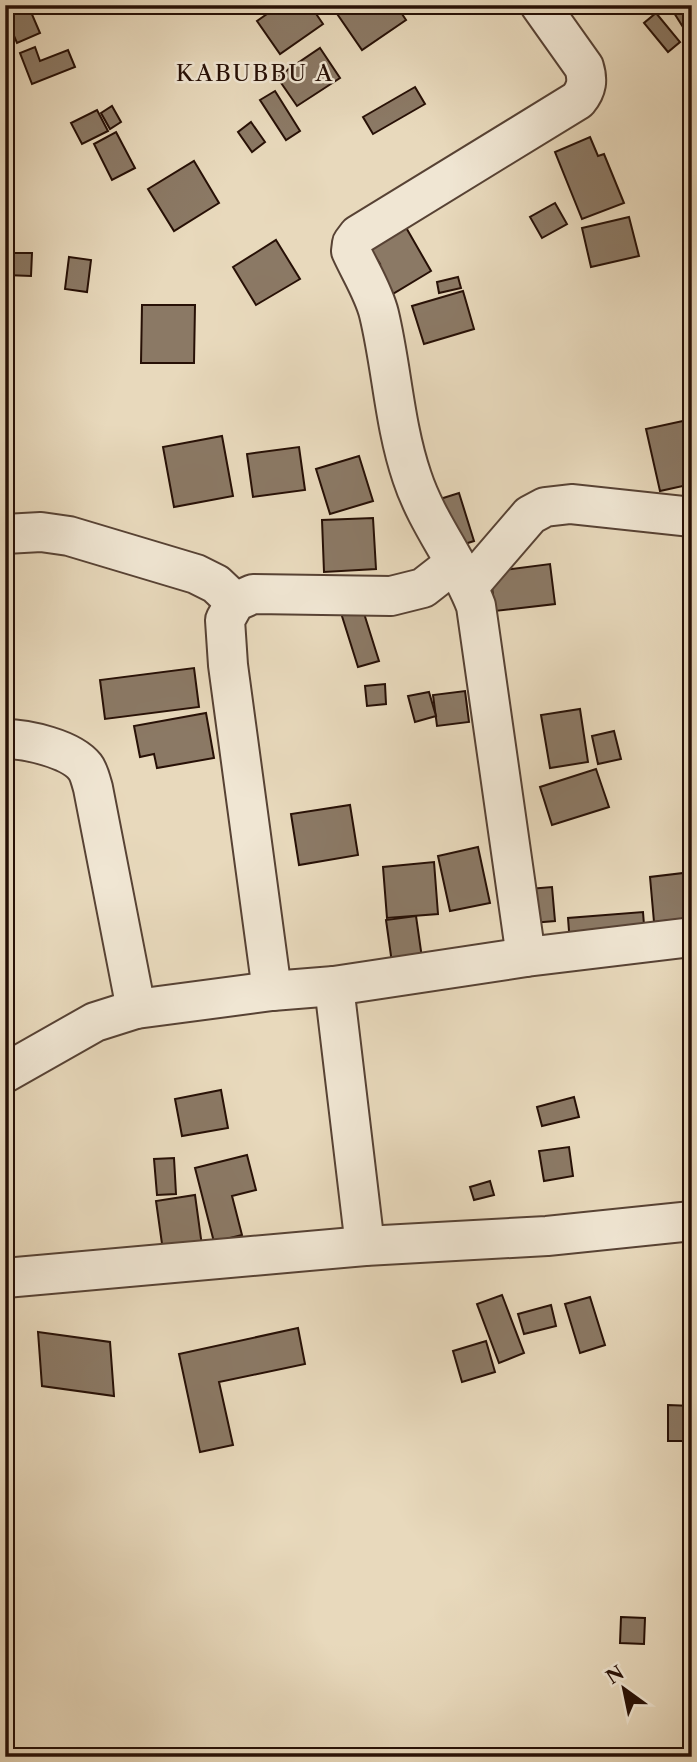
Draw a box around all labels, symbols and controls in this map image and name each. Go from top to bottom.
district label: KABUBBU A [176,59,334,87]
north arrow [588,1654,658,1724]
text: N [602,1661,628,1689]

